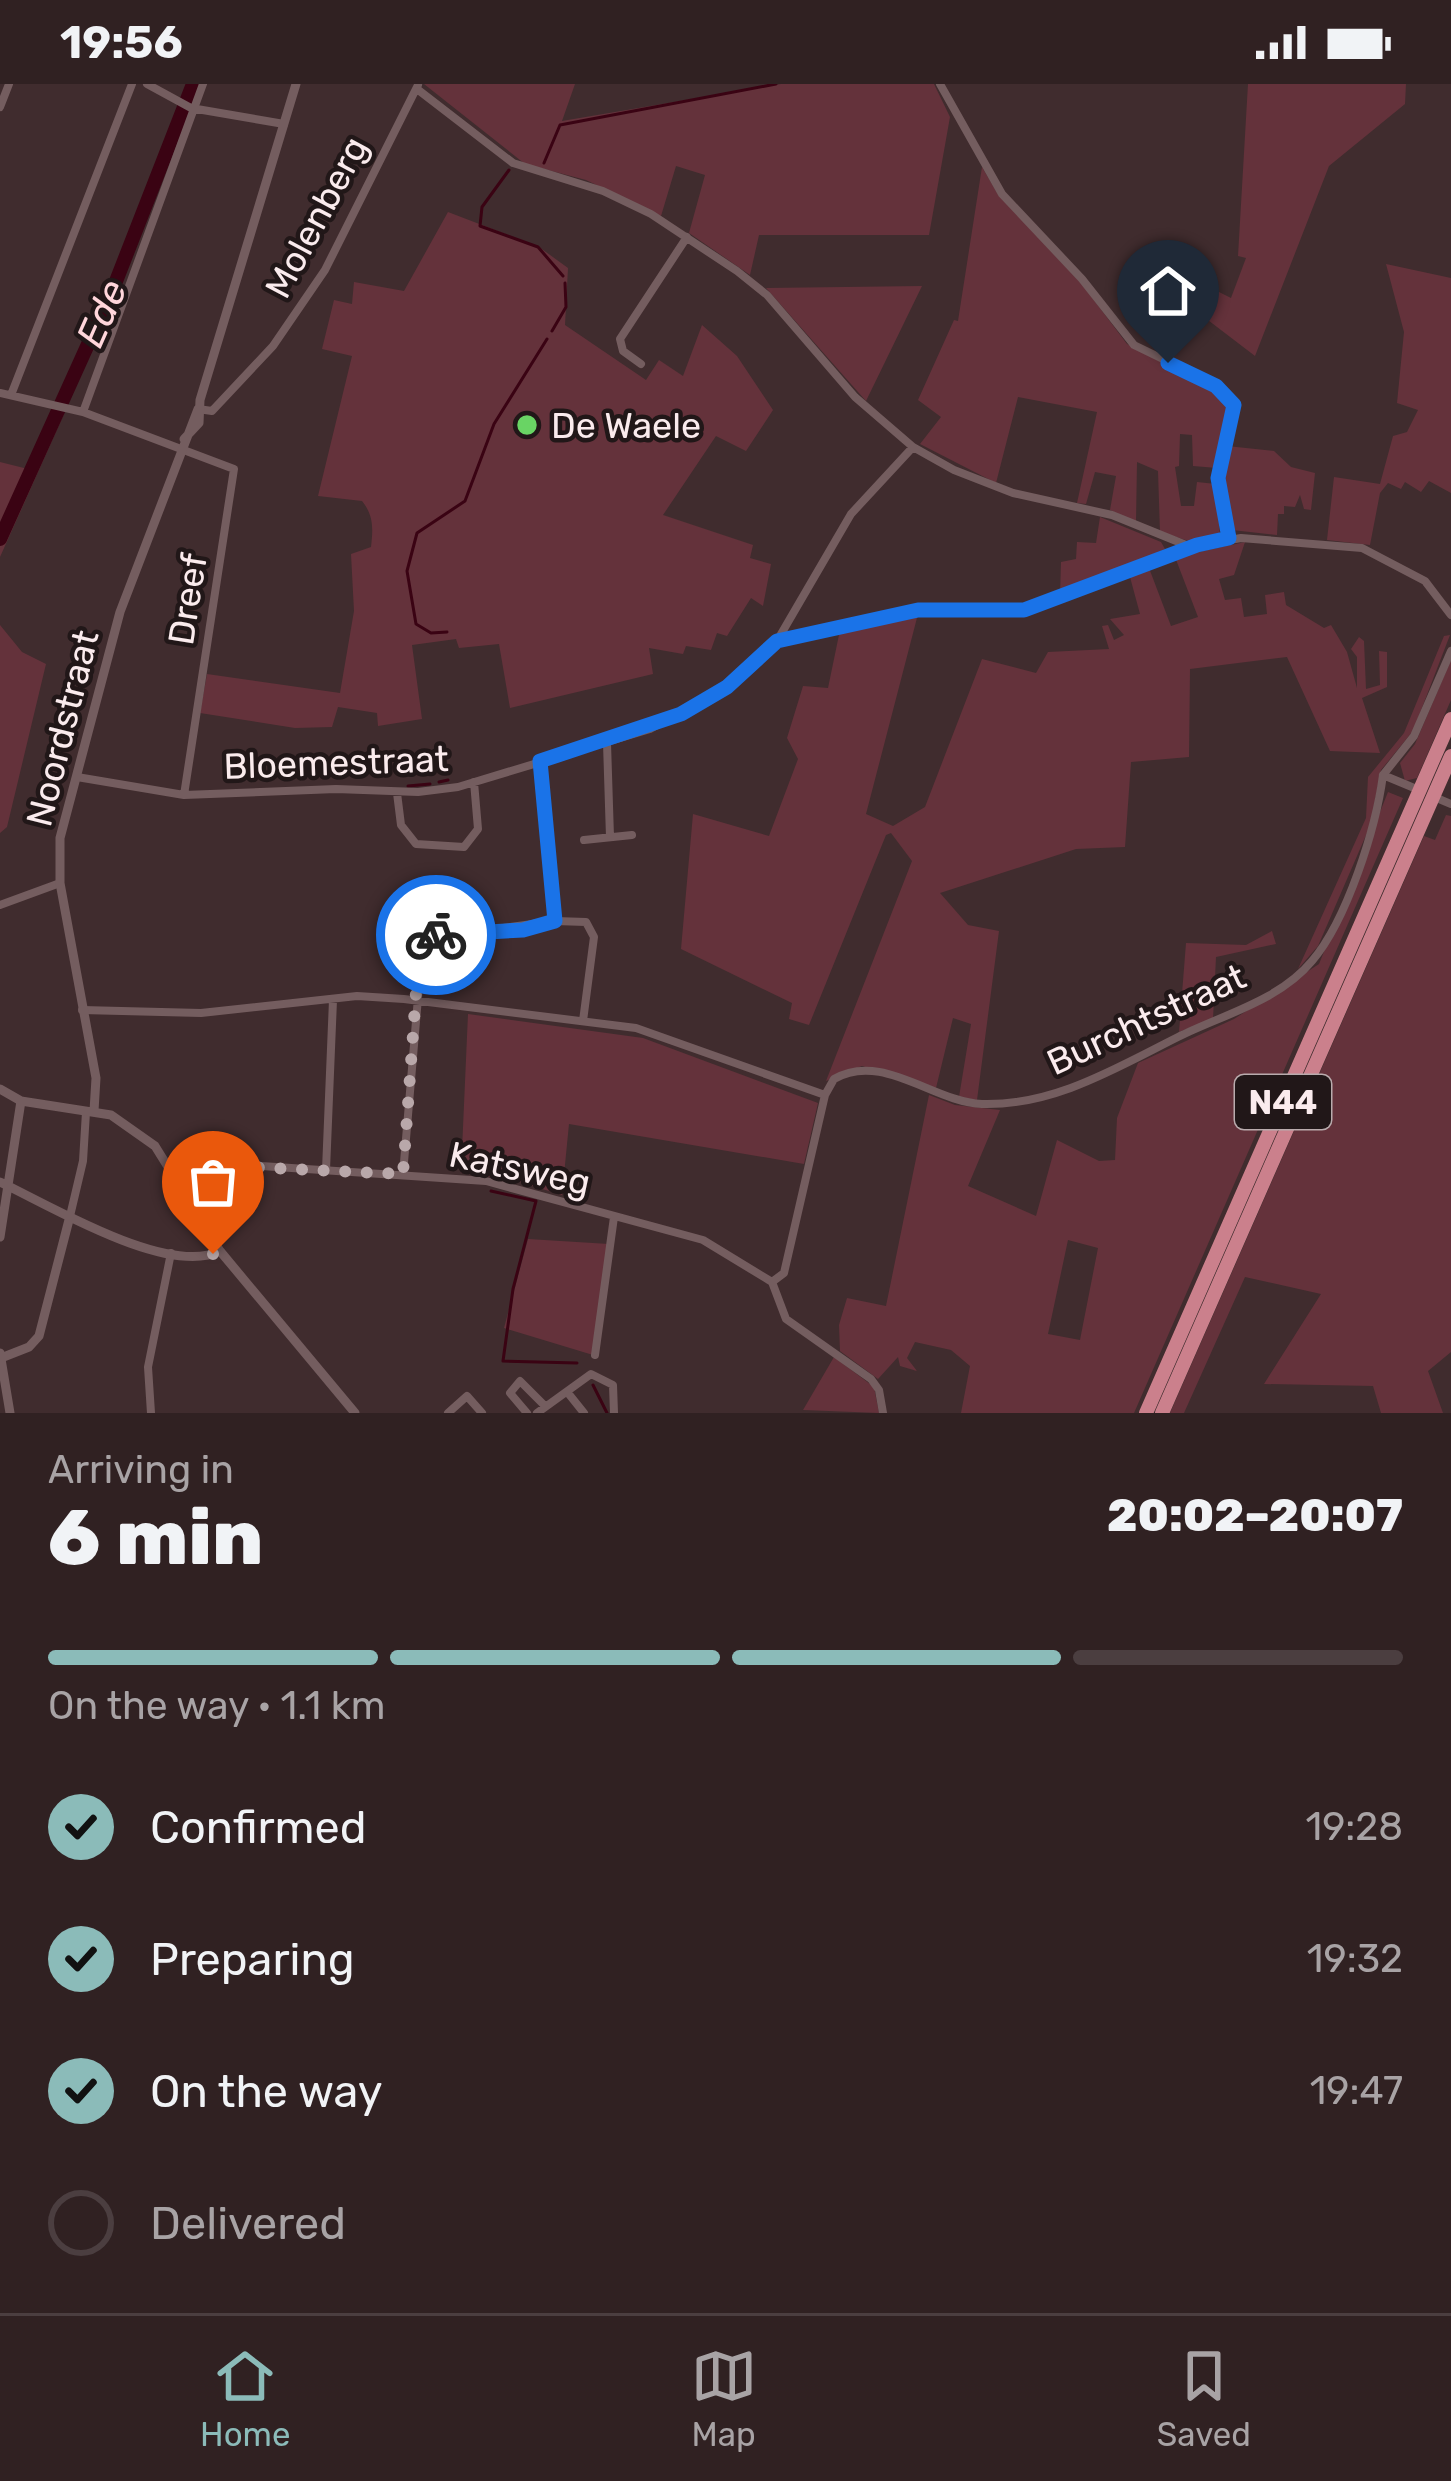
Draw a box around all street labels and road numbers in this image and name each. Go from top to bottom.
street label: Molenberg [256,129,377,305]
street label: Dreef [159,550,216,648]
street label: Noordstraat [17,626,108,831]
street label: Bloemestraat [223,737,449,788]
street label: Burchtstraat [1040,955,1252,1084]
road number: N44 [1235,1075,1331,1129]
street label: Katsweg [445,1133,594,1204]

